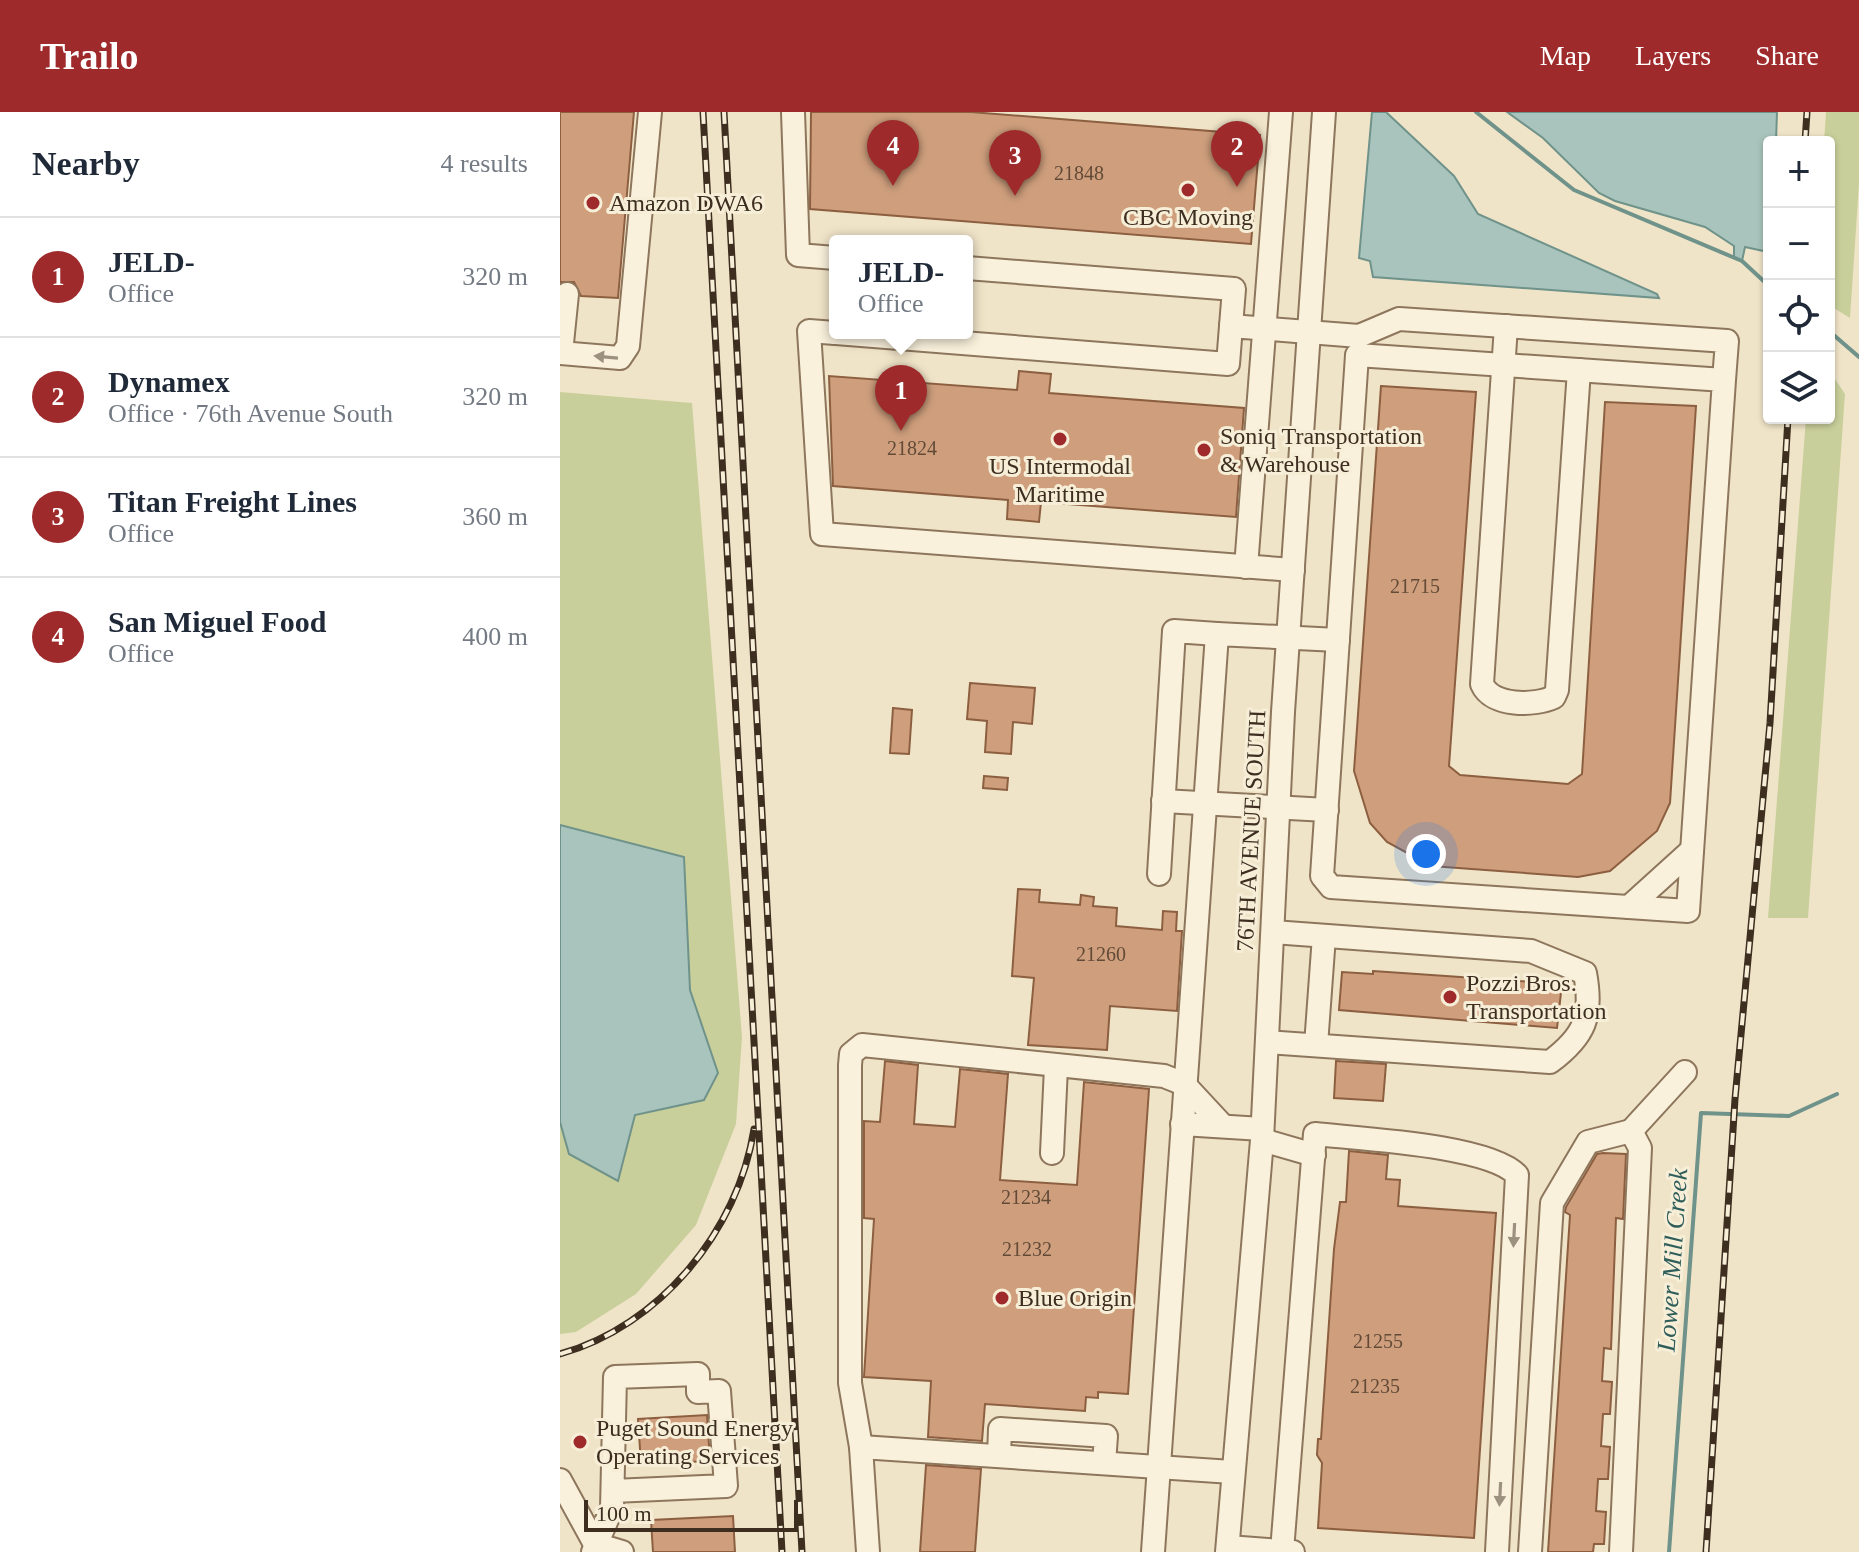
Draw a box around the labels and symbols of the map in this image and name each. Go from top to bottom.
pin: 4 [867,120,919,186]
pin: 2 [1211,121,1263,187]
pin: 3 [989,130,1041,196]
house number: 21848 [1054,162,1104,184]
marker: CBC Moving [1179,181,1197,199]
place label: Amazon DWA6 [609,190,763,216]
marker: Amazon DWA6 [584,194,602,212]
place label: CBC Moving [1123,204,1253,230]
one-way arrow [593,350,618,363]
pin: 1 [875,365,927,431]
place label: Soniq Transportation & Warehouse [1220,423,1422,477]
marker: US Intermodal Maritime [1051,430,1069,448]
house number: 21824 [887,437,937,459]
marker: Soniq Transportation & Warehouse [1195,441,1213,459]
place label: US Intermodal Maritime [989,453,1131,507]
house number: 21715 [1390,575,1440,597]
street label: 76TH AVENUE SOUTH [1232,709,1270,953]
your location [1406,834,1446,874]
house number: 21260 [1076,943,1126,965]
place label: Pozzi Bros. Transportation [1466,970,1606,1024]
marker: Pozzi Bros. Transportation [1441,988,1459,1006]
water label: Lower Mill Creek [1652,1167,1693,1354]
house number: 21234 [1001,1186,1051,1208]
one-way arrow [1507,1223,1520,1248]
house number: 21232 [1002,1238,1052,1260]
place label: Blue Origin [1018,1285,1132,1311]
marker: Blue Origin [993,1289,1011,1307]
house number: 21255 [1353,1330,1403,1352]
house number: 21235 [1350,1375,1400,1397]
place label: Puget Sound Energy Operating Services [596,1415,793,1469]
marker: Puget Sound Energy Operating Services [571,1433,589,1451]
one-way arrow [1493,1482,1506,1507]
scale bar [584,1496,798,1532]

